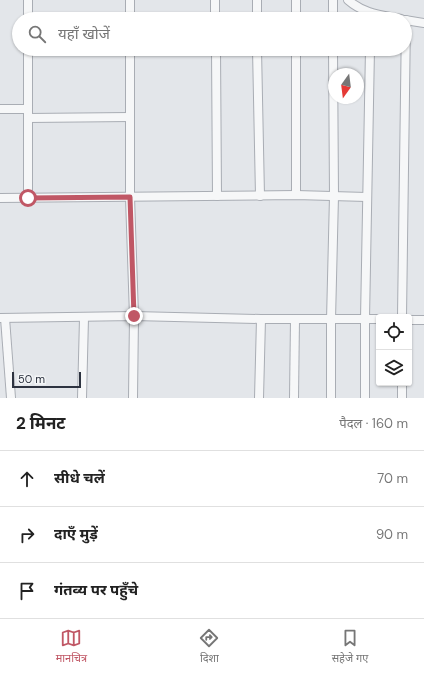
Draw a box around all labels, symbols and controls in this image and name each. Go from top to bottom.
search box [12,12,412,56]
icon: search [26,23,48,45]
text: यहाँ खोजें [58,24,110,44]
north arrow [328,68,364,104]
route start [19,189,37,207]
route end [125,307,143,325]
map controls [376,314,412,386]
button: locate [376,314,412,350]
button: layers [376,350,412,386]
scale bar [12,370,81,389]
text: 50 m [18,372,45,386]
text: 2 मिनट [16,412,66,434]
text: पैदल · 160 m [339,415,408,432]
icon: ahead [16,468,38,490]
text: सीधे चलें [54,468,105,488]
text: 70 m [377,470,408,487]
icon: right [16,524,38,546]
text: दाएँ मुड़ें [54,524,98,544]
text: 90 m [376,526,408,543]
icon: arrive [16,580,38,602]
text: गंतव्य पर पहुँचे [54,580,138,600]
tab: मानचित्र [56,627,87,666]
tab: दिशा [198,627,220,666]
tab: सहेजे गए [332,627,368,666]

